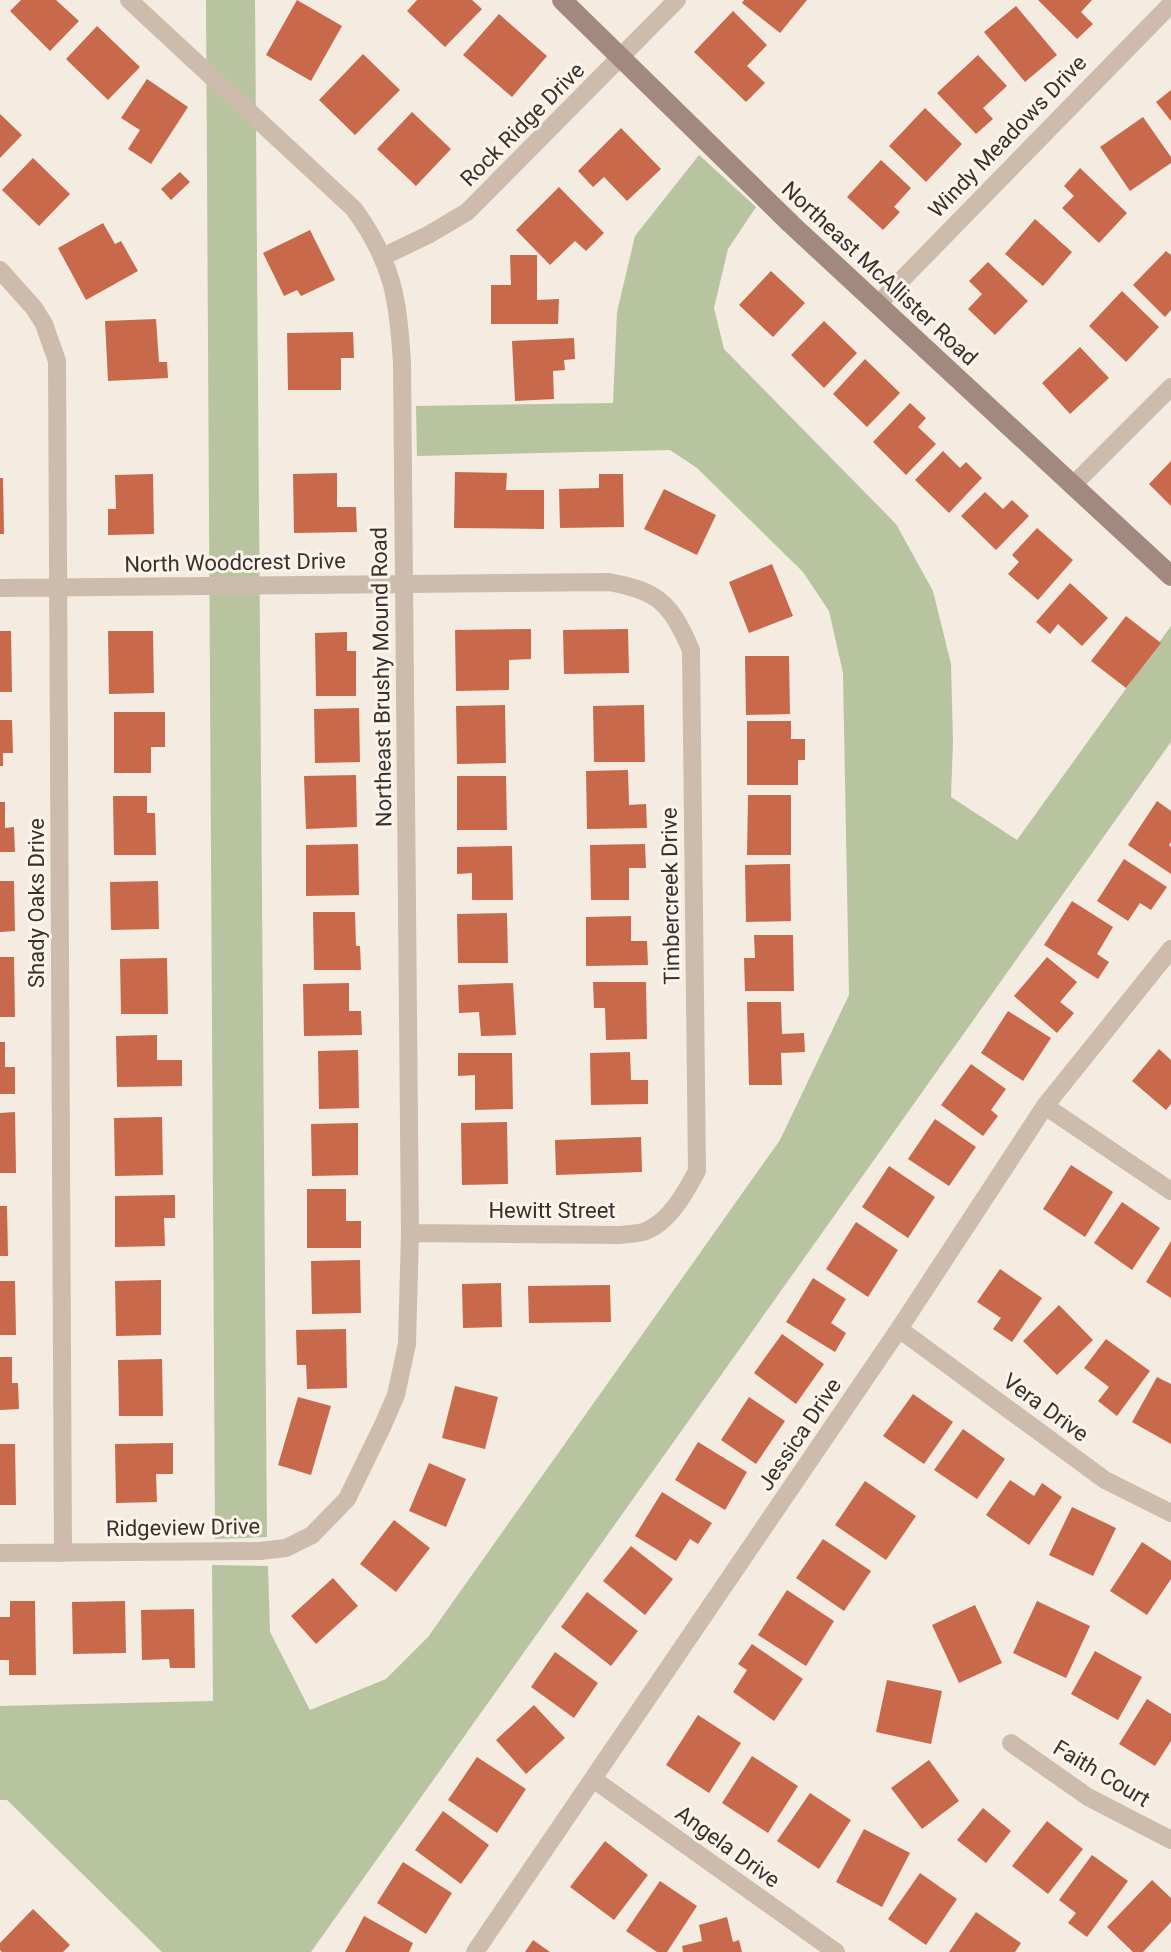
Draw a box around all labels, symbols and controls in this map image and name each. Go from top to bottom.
street label: Windy Meadows Drive [923,50,1091,223]
street label: Rock Ridge Drive [455,57,589,191]
street label: Northeast McAllister Road [777,176,983,370]
street label: Northeast Brushy Mound Road [366,527,397,827]
street label: North Woodcrest Drive [124,548,346,577]
street label: Timbercreek Drive [656,807,685,985]
street label: Shady Oaks Drive [24,818,49,988]
street label: Hewitt Street [488,1198,616,1223]
street label: Vera Drive [998,1368,1093,1447]
street label: Jessica Drive [753,1373,846,1495]
street label: Ridgeview Drive [106,1514,260,1541]
street label: Faith Court [1049,1735,1155,1812]
street label: Angela Drive [671,1800,785,1893]

